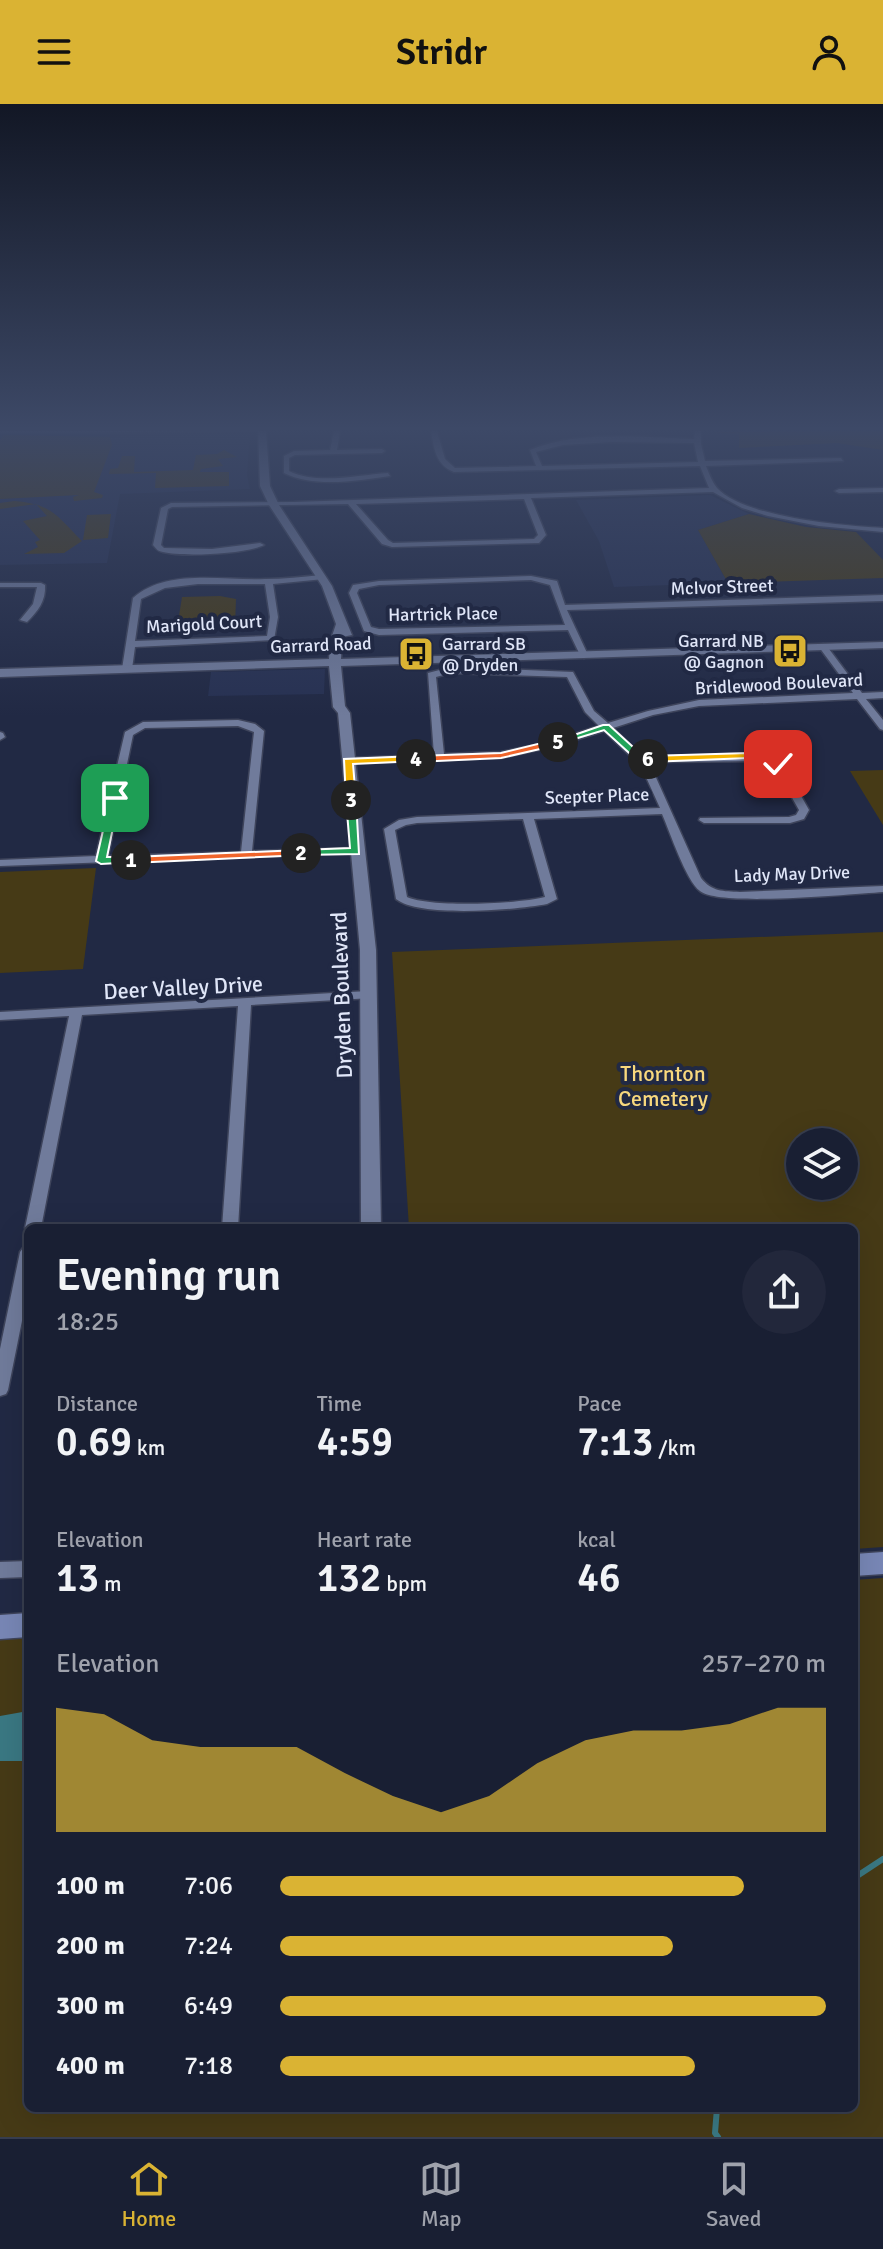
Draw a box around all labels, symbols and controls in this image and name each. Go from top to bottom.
icon: menu [32,30,76,74]
text: Stridr [396,30,487,75]
icon: person [807,30,851,74]
street label: McIvor Street [670,574,774,600]
street label: Hartrick Place [388,602,498,626]
street label: Marigold Court [145,610,263,638]
place label: Garrard NB @ Gagnon [678,630,764,673]
street label: Garrard Road [270,632,372,658]
bus stop icon: Garrard NB @ Gagnon [771,632,809,670]
place label: Garrard SB @ Dryden [442,633,526,676]
bus stop icon: Garrard SB @ Dryden [397,635,435,673]
street label: Bridlewood Boulevard [694,669,864,699]
pin: 5 [538,722,578,762]
text: 5 [552,728,564,755]
pin [744,730,812,798]
pin: 4 [396,739,436,779]
pin: 6 [628,739,668,779]
icon: check [756,742,800,786]
text: 4 [410,745,422,772]
text: 6 [642,745,654,772]
pin [81,764,149,832]
icon: arrive [93,776,137,820]
pin: 3 [331,780,371,820]
street label: Scepter Place [544,783,650,809]
text: 3 [345,786,357,813]
pin: 2 [281,833,321,873]
text: 2 [295,839,307,866]
pin: 1 [111,840,151,880]
text: 1 [125,846,137,873]
street label: Lady May Drive [734,861,850,887]
street label: Dryden Boulevard [325,911,358,1079]
street label: Deer Valley Drive [103,970,263,1005]
park label: Thornton Cemetery [618,1060,709,1112]
map controls [786,1128,858,1200]
button: layers [786,1128,858,1200]
text: Evening run [56,1249,281,1303]
button: share [742,1250,826,1334]
text: 18:25 [56,1306,119,1338]
text: Distance [56,1390,138,1417]
text: Time [317,1390,362,1417]
text: Pace [577,1390,622,1417]
text: 0.69 [56,1417,132,1467]
text: 4:59 [317,1417,393,1467]
text: 7:13 [577,1417,653,1467]
text: km [132,1434,165,1461]
text: /km [653,1434,696,1461]
text: Elevation [56,1526,144,1553]
text: Heart rate [317,1526,412,1553]
text: kcal [577,1526,616,1553]
text: 13 [56,1553,99,1603]
text: 132 [317,1553,381,1603]
text: 46 [577,1553,621,1603]
text: m [99,1570,122,1597]
text: bpm [381,1570,427,1597]
text: Elevation [56,1648,160,1680]
text: 257–270 m [702,1648,826,1680]
text: 100 m [56,1870,125,1902]
text: 7:06 [184,1870,233,1902]
text: 200 m [56,1930,125,1962]
text: 7:24 [184,1930,233,1962]
text: 300 m [56,1990,125,2022]
text: 6:49 [184,1990,233,2022]
text: 400 m [56,2050,125,2082]
text: 7:18 [184,2050,233,2082]
tab: Home [121,2157,176,2232]
tab: Map [419,2157,463,2232]
tab: Saved [706,2157,762,2232]

